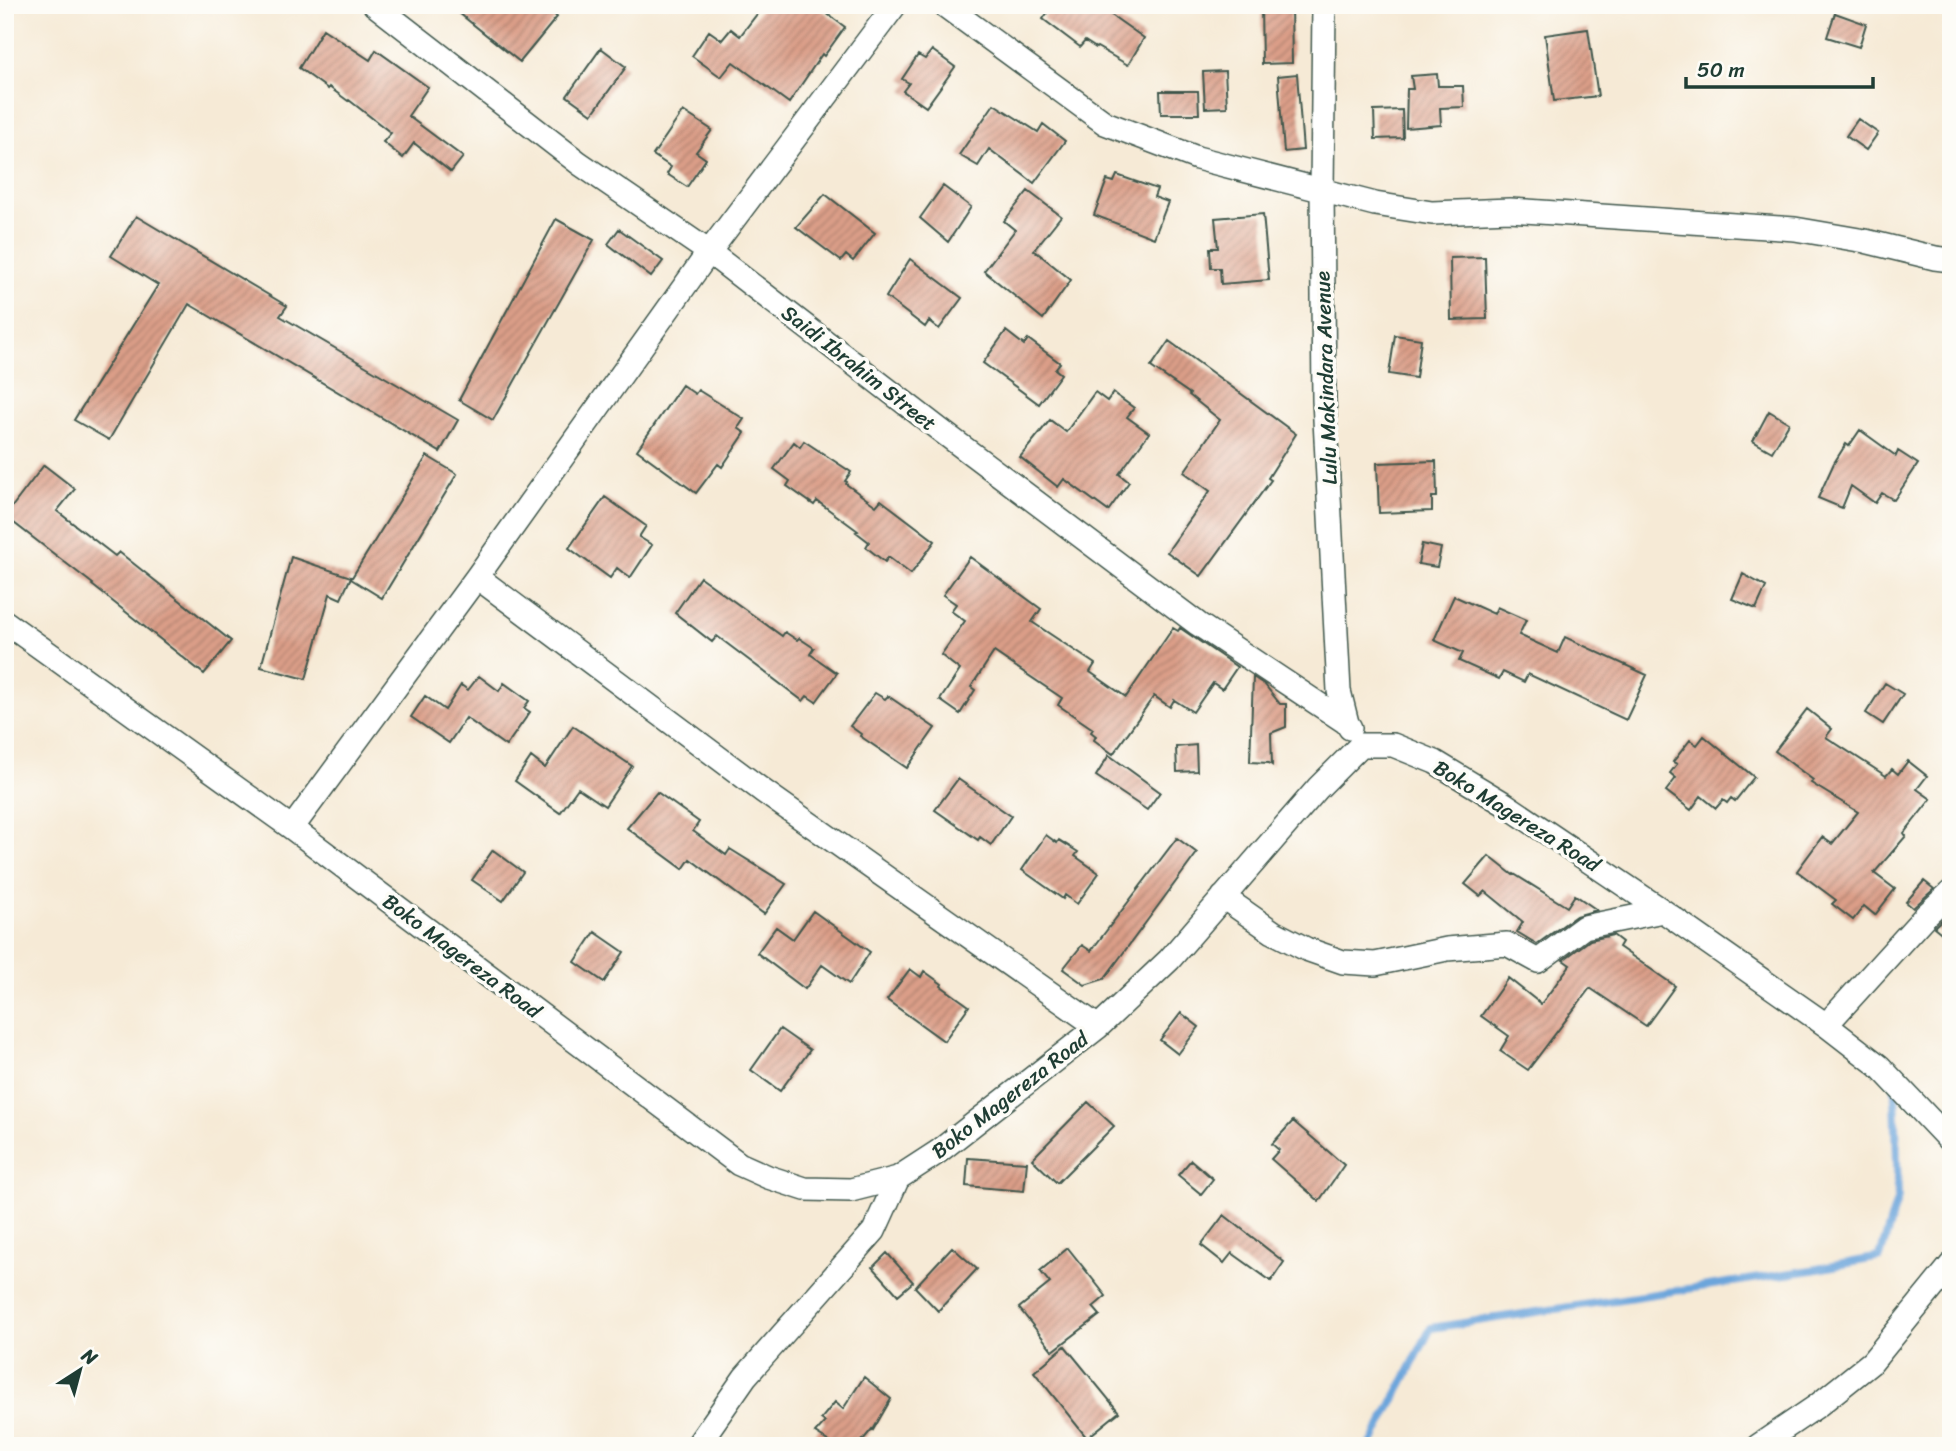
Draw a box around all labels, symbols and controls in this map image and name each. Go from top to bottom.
scale bar [1686,46,1874,90]
text: 50 m [1697,51,1745,89]
street label: Lulu Makindara Avenue [1303,271,1349,485]
street label: Saidi Ibrahim Street [773,295,945,441]
street label: Boko Magereza Road [1426,749,1610,884]
street label: Boko Magereza Road [374,883,551,1030]
street label: Boko Magereza Road [923,1020,1099,1169]
north arrow [46,1336,116,1406]
text: N [74,1339,105,1374]

